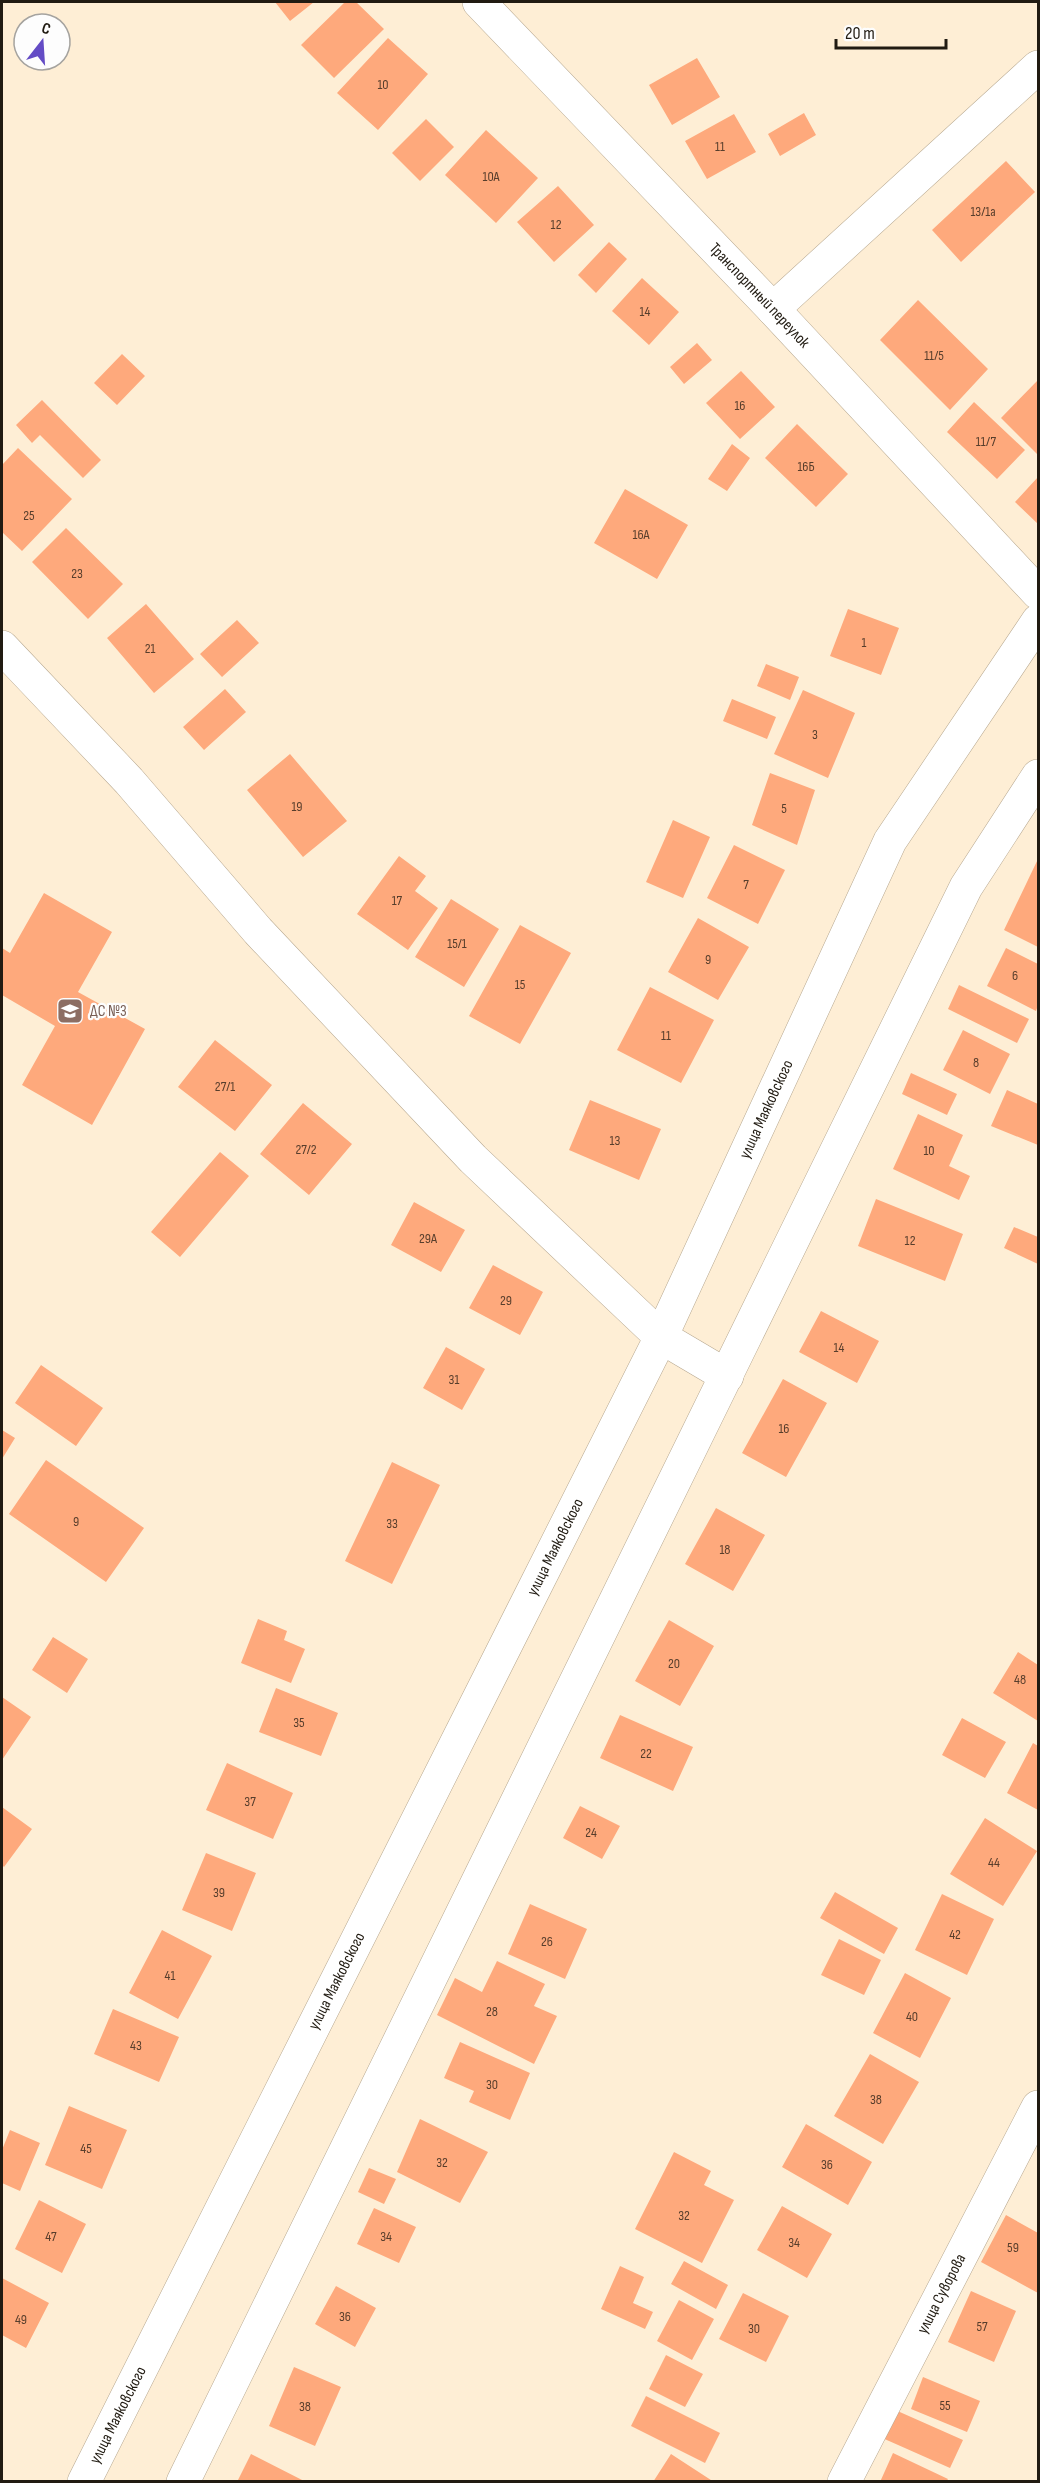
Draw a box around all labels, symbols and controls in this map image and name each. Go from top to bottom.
north arrow [12,12,72,72]
scale bar [836,12,946,50]
text: С [39,19,53,39]
text: 20 m [845,23,875,44]
house number: 10 [377,76,389,93]
house number: 11 [715,138,725,155]
house number: 10А [482,168,501,185]
house number: 13/1а [970,203,996,220]
house number: 12 [551,216,562,233]
street label: Транспортный переулок [705,239,814,352]
house number: 14 [640,303,651,320]
house number: 11/5 [924,347,944,364]
house number: 16 [734,397,746,414]
house number: 11/7 [976,433,997,450]
house number: 16Б [797,458,815,475]
house number: 25 [23,507,35,524]
house number: 16А [632,526,651,543]
house number: 23 [71,565,83,582]
house number: 1 [862,634,867,651]
house number: 21 [145,640,155,657]
house number: 3 [812,726,818,743]
house number: 19 [291,798,303,815]
house number: 5 [781,800,787,817]
house number: 7 [743,876,749,893]
house number: 17 [392,892,403,909]
house number: 15/1 [447,935,467,952]
house number: 9 [705,951,711,968]
house number: 6 [1012,967,1018,984]
house number: 15 [515,976,526,993]
school or university icon: ДС №3 [55,996,85,1026]
place label: ДС №3 [90,1002,127,1021]
house number: 11 [661,1027,671,1044]
house number: 8 [973,1054,979,1071]
street label: улица Маяковского [735,1057,797,1162]
house number: 27/1 [215,1078,235,1095]
house number: 13 [610,1132,621,1149]
house number: 27/2 [295,1141,317,1158]
house number: 10 [923,1142,935,1159]
house number: 29А [419,1230,438,1247]
house number: 12 [905,1232,916,1249]
house number: 29 [500,1292,512,1309]
house number: 14 [834,1339,845,1356]
house number: 31 [449,1371,459,1388]
house number: 16 [778,1420,790,1437]
street label: улица Маяковского [523,1495,588,1599]
house number: 9 [73,1513,79,1530]
house number: 33 [386,1515,398,1532]
house number: 18 [719,1541,731,1558]
house number: 20 [668,1655,680,1672]
house number: 48 [1014,1671,1026,1688]
house number: 35 [293,1714,305,1731]
house number: 22 [640,1745,652,1762]
house number: 37 [244,1793,256,1810]
house number: 24 [585,1824,597,1841]
house number: 44 [988,1854,1000,1871]
house number: 39 [213,1884,225,1901]
house number: 42 [949,1926,961,1943]
street label: улица Маяковского [304,1929,369,2033]
house number: 26 [541,1933,553,1950]
house number: 41 [165,1967,175,1984]
house number: 28 [486,2003,498,2020]
house number: 40 [906,2008,918,2025]
house number: 43 [130,2037,142,2054]
house number: 30 [486,2076,498,2093]
house number: 38 [870,2091,882,2108]
house number: 45 [80,2140,92,2157]
house number: 32 [436,2154,448,2171]
house number: 36 [821,2156,833,2173]
house number: 32 [678,2207,690,2224]
house number: 47 [45,2228,57,2245]
house number: 34 [380,2228,392,2245]
house number: 34 [788,2234,800,2251]
house number: 59 [1007,2239,1019,2256]
street label: улица Суворова [913,2251,970,2337]
house number: 36 [339,2308,351,2325]
house number: 49 [15,2311,27,2328]
house number: 57 [976,2318,988,2335]
house number: 30 [748,2320,760,2337]
street label: улица Маяковского [85,2363,150,2467]
house number: 55 [939,2397,951,2414]
house number: 38 [299,2398,311,2415]

